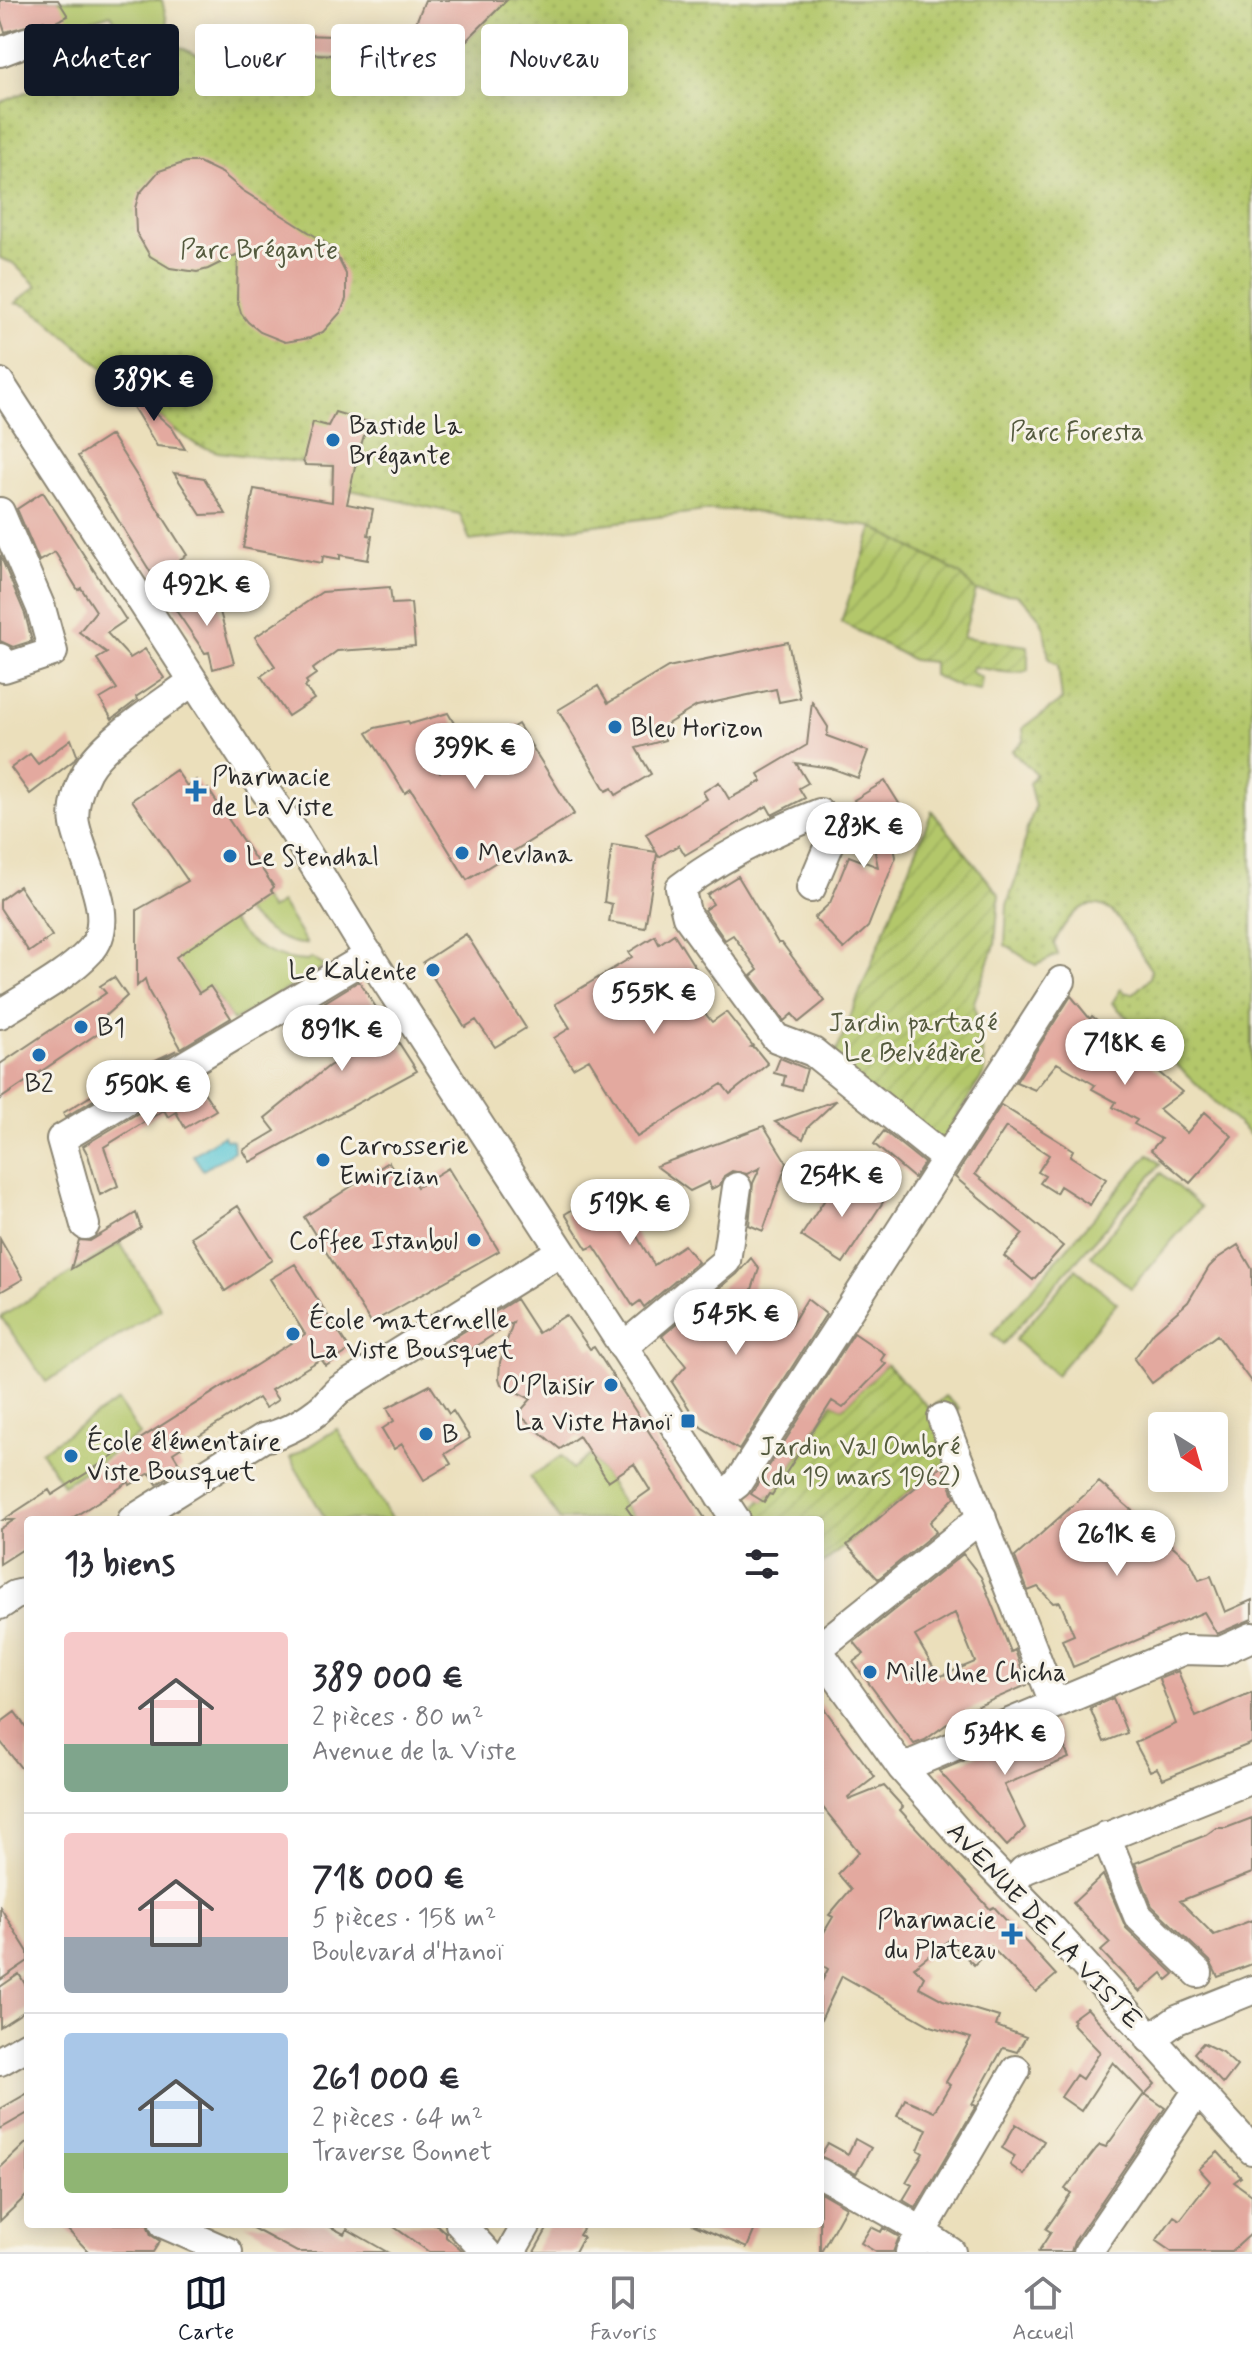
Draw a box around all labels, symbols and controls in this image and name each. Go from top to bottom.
chip: Acheter [24,24,179,96]
chip: Louer [195,24,315,96]
chip: Filtres [331,24,465,96]
chip: Nouveau [481,24,628,96]
park label: Parc Brégante [180,234,338,268]
pin: 389K € [89,355,219,423]
text: 389K € [113,364,195,398]
place label: Bastide La Brégante [349,410,463,474]
park label: Parc Foresta [1010,416,1144,450]
marker: Bastide La Brégante [324,431,342,449]
pin: 492K € [142,560,272,628]
text: 492K € [163,569,251,603]
place label: Bleu Horizon [631,712,763,746]
marker: Bleu Horizon [606,718,624,736]
pin: 399K € [410,723,540,791]
text: 399K € [433,732,517,766]
place label: Pharmacie de La Viste [212,761,334,825]
marker: Pharmacie de La Viste [187,782,205,800]
pin: 283K € [799,802,929,870]
text: 283K € [824,811,904,845]
place label: Mevlana [478,838,573,872]
place label: Le Stendhal [246,841,379,875]
marker: Mevlana [453,844,471,862]
marker: Le Stendhal [221,847,239,865]
place label: Le Kaliente [288,955,417,989]
marker: Le Kaliente [424,961,442,979]
pin: 555K € [589,968,719,1036]
text: 555K € [611,977,697,1011]
pin: 891K € [277,1005,407,1073]
park label: Jardin partagé Le Belvédère [829,1007,997,1071]
place label: B1 [97,1012,125,1046]
text: 891K € [301,1014,383,1048]
marker: B1 [72,1018,90,1036]
pin: 718K € [1060,1019,1190,1087]
text: 718K € [1083,1028,1167,1062]
marker: B2 [30,1046,48,1064]
pin: 550K € [83,1060,213,1128]
place label: B2 [24,1068,54,1102]
text: 550K € [104,1069,192,1103]
place label: Carrosserie Emirzian [339,1130,469,1194]
marker: Carrosserie Emirzian [314,1151,332,1169]
pin: 254K € [777,1151,907,1219]
text: 254K € [800,1160,884,1194]
pin: 519K € [565,1179,695,1247]
text: 519K € [589,1188,671,1222]
place label: Coffee Istanbul [289,1225,458,1259]
marker: Coffee Istanbul [465,1231,483,1249]
pin: 545K € [671,1289,801,1357]
text: 545K € [692,1298,780,1332]
place label: École maternelle La Viste Bousquet [309,1302,514,1368]
marker: École maternelle La Viste Bousquet [284,1325,302,1343]
place label: O'Plaisir [502,1370,595,1404]
marker: O'Plaisir [602,1376,620,1394]
place label: La Viste Hanoï [515,1406,673,1440]
marker: La Viste Hanoï [679,1412,697,1430]
north arrow [1148,1412,1228,1492]
map controls [1148,1412,1228,1492]
place label: B [442,1419,458,1453]
place label: École élémentaire Viste Bousquet [87,1424,281,1490]
marker: B [417,1425,435,1443]
park label: Jardin Val Ombré (du 19 mars 1962) [760,1431,960,1495]
marker: École élémentaire Viste Bousquet [62,1447,80,1465]
pin: 261K € [1052,1510,1182,1578]
text: 261K € [1077,1519,1157,1553]
text: 13 biens [64,1542,175,1587]
icon: filters [740,1542,784,1586]
text: 389 000 € [312,1656,463,1701]
place label: Mille Une Chicha [886,1657,1066,1691]
marker: Mille Une Chicha [861,1663,879,1681]
icon: home [128,1664,224,1760]
text: 2 pièces · 80 m² [312,1701,483,1735]
pin: 534K € [940,1709,1070,1777]
text: 534K € [963,1718,1047,1752]
text: Avenue de la Viste [312,1735,516,1769]
street label: AVENUE DE LA VISTE [938,1815,1149,2037]
text: 718 000 € [312,1857,465,1902]
icon: home [128,1865,224,1961]
text: 5 pièces · 158 m² [312,1902,496,1936]
place label: Pharmacie du Plateau [877,1904,996,1968]
marker: Pharmacie du Plateau [1003,1925,1021,1943]
text: Boulevard d'Hanoï [312,1936,503,1970]
text: 261 000 € [312,2057,460,2102]
icon: home [128,2065,224,2161]
text: 2 pièces · 64 m² [312,2102,483,2136]
text: Traverse Bonnet [312,2136,492,2170]
tab: Carte [178,2271,234,2347]
tab: Favoris [590,2271,657,2347]
tab: Accueil [1012,2271,1074,2347]

